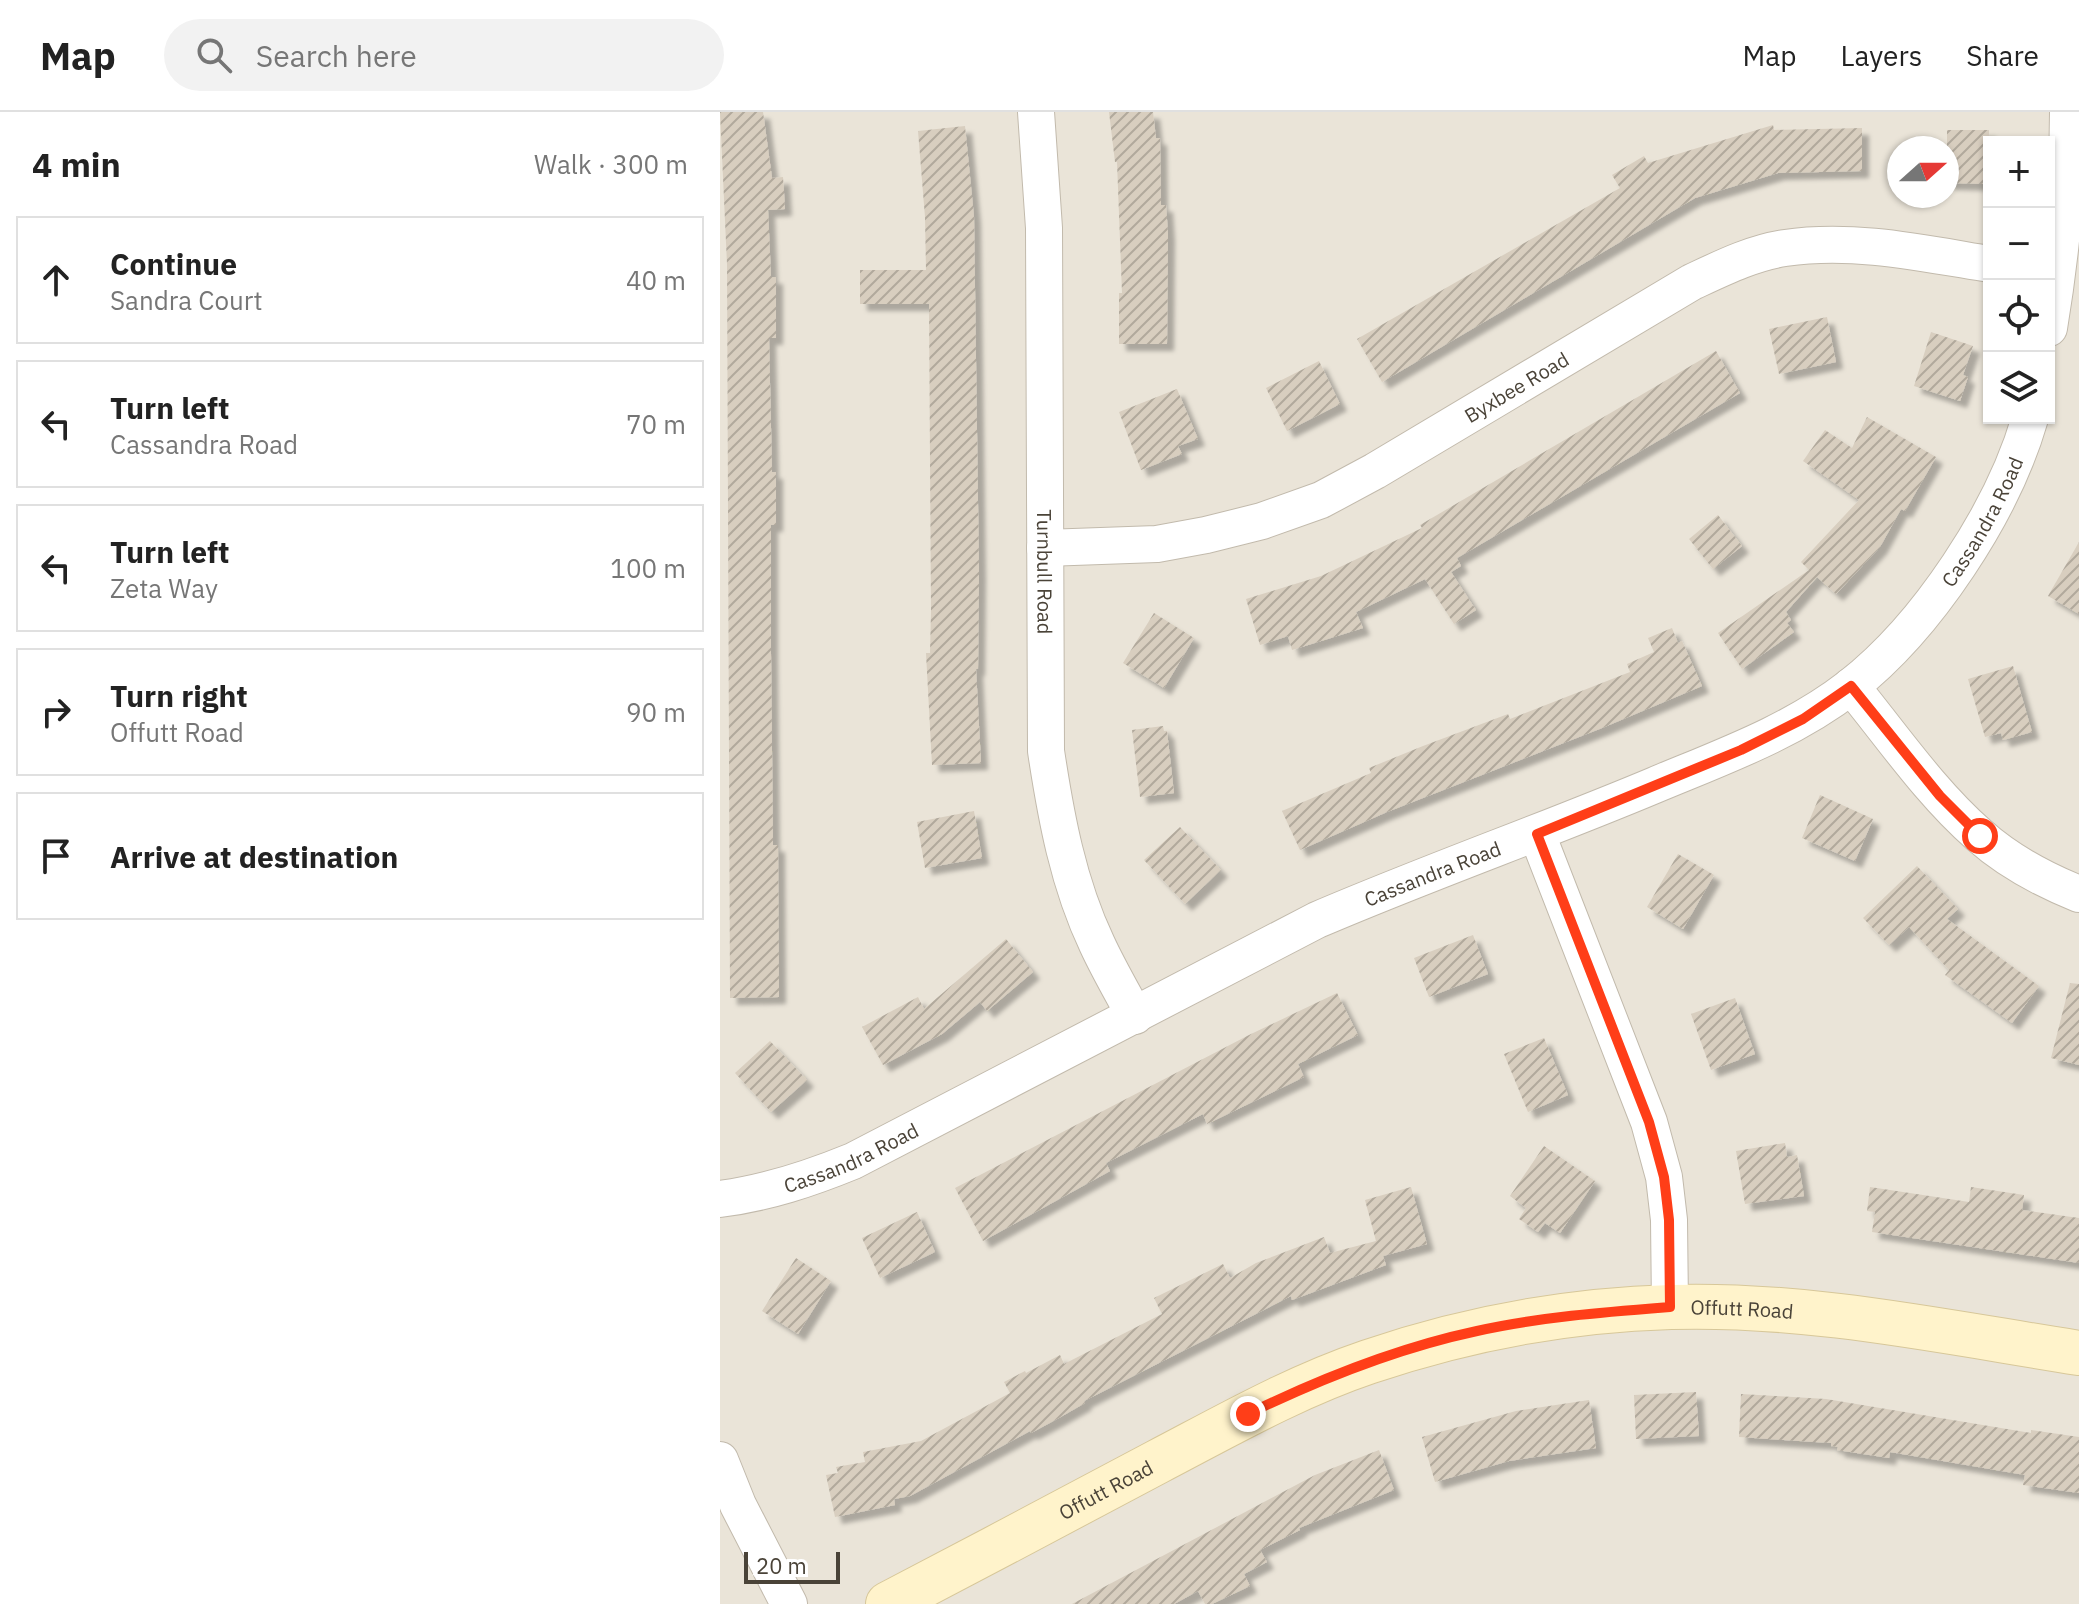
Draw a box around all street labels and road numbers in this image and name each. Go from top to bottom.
street label: Byxbee Road [1459,345,1574,428]
street label: Cassandra Road [1935,453,2029,592]
street label: Turnbull Road [1032,509,1059,634]
street label: Cassandra Road [1360,834,1505,912]
street label: Cassandra Road [780,1116,923,1198]
street label: Offutt Road [1690,1293,1795,1325]
street label: Offutt Road [1054,1453,1157,1525]

